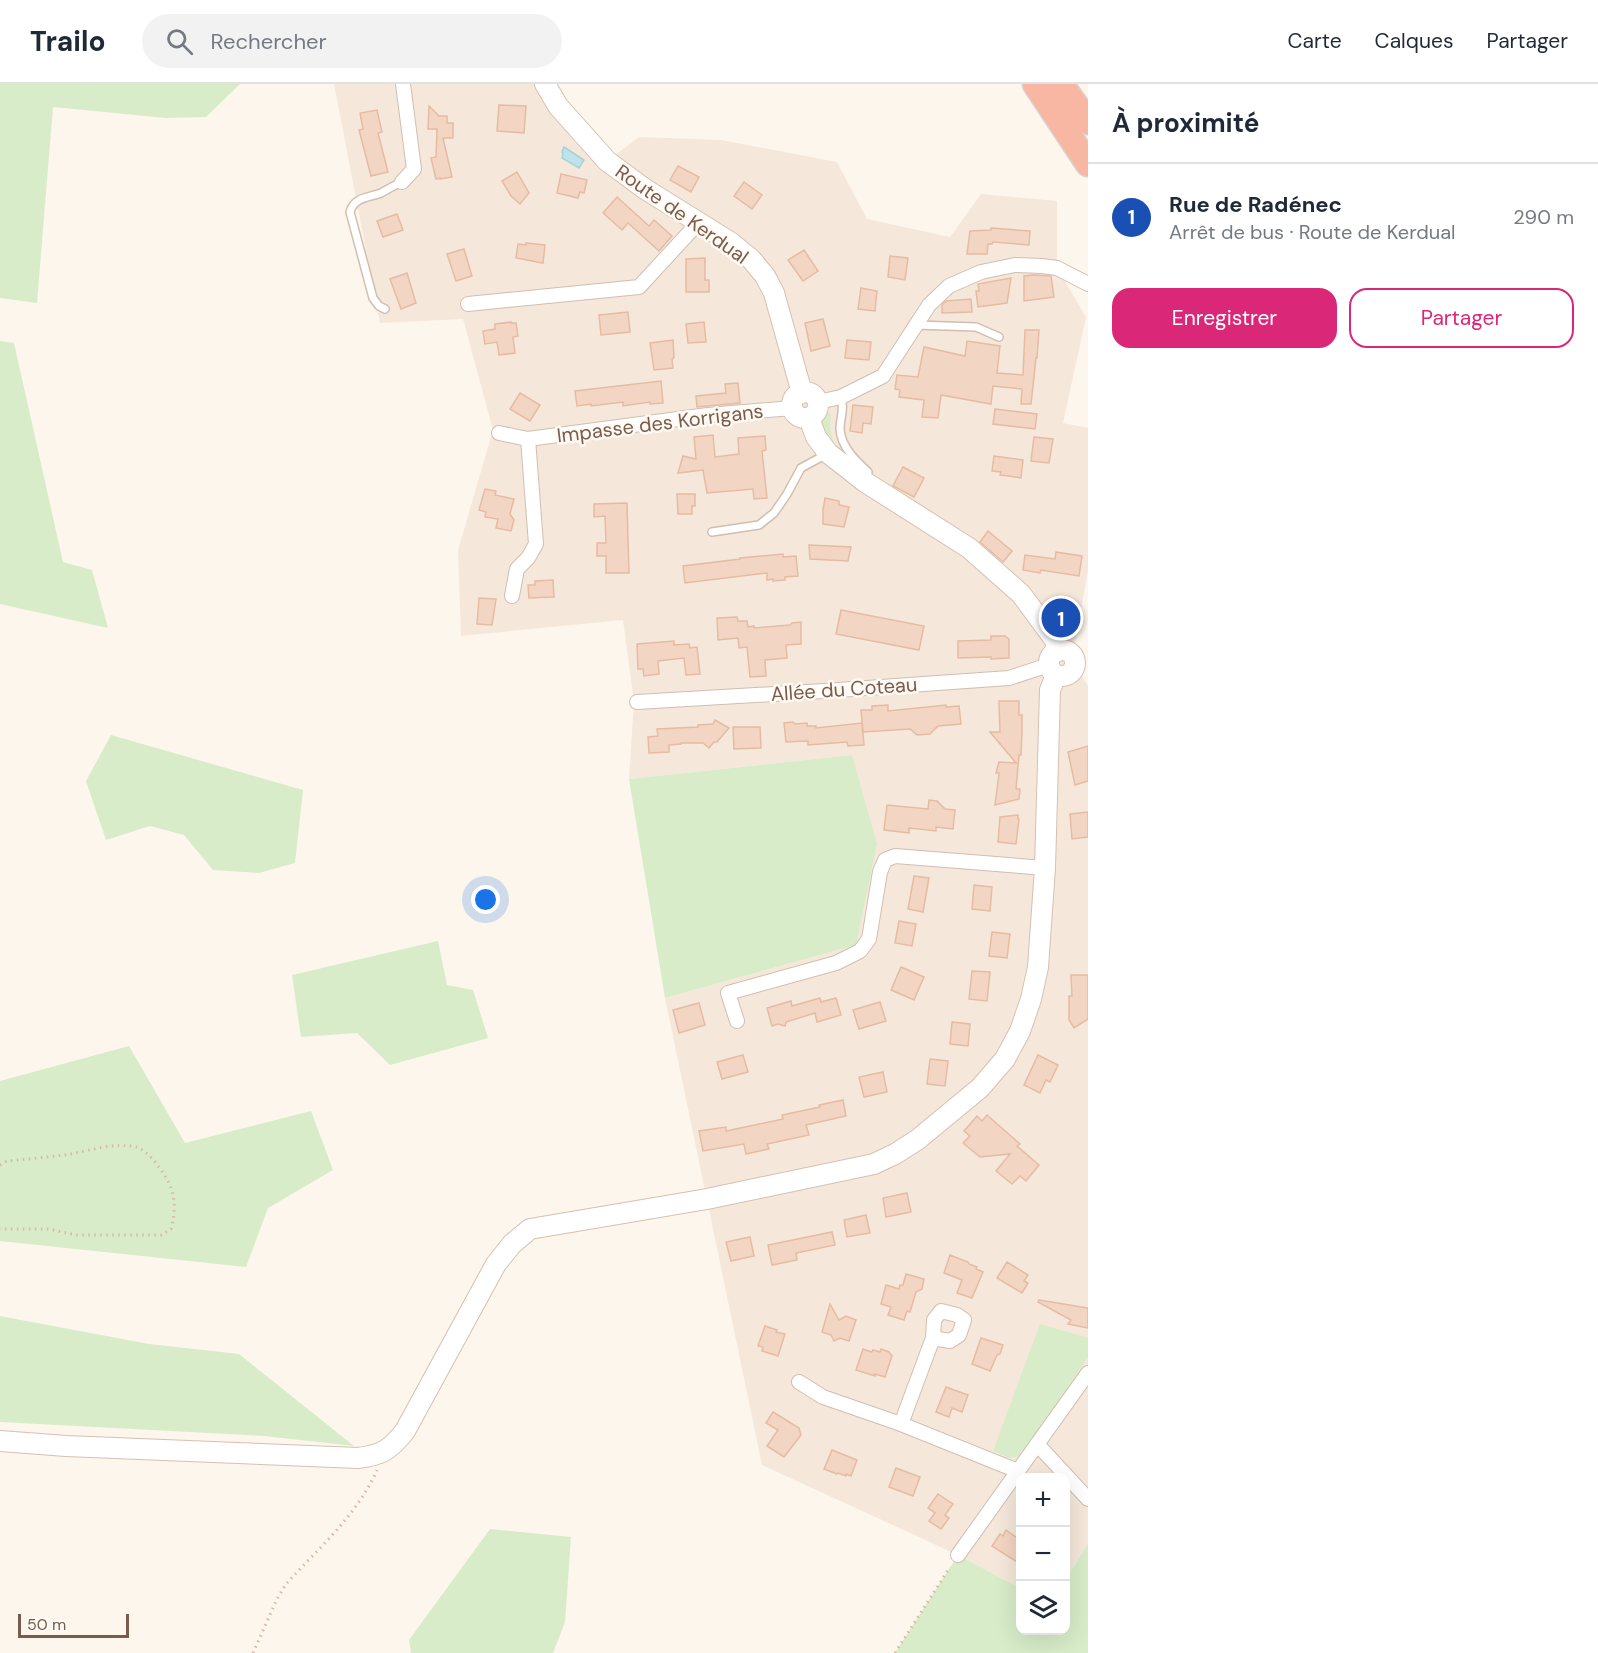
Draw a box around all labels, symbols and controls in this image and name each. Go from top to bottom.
search box [142,14,562,68]
text: Trailo [30,23,106,60]
icon: search [163,25,196,58]
text: Rechercher [211,27,327,56]
text: Carte [1287,27,1342,55]
text: Calques [1375,27,1453,55]
text: Partager [1486,27,1568,55]
text: À proximité [1112,106,1259,140]
street label: Route de Kerdual [610,158,754,270]
text: Rue de Radénec [1169,190,1342,219]
text: 1 [1128,204,1135,230]
text: 290 m [1513,204,1574,230]
text: Arrêt de bus · Route de Kerdual [1169,219,1456,245]
button: Enregistrer [1112,288,1337,348]
button: Partager [1349,288,1574,348]
street label: Impasse des Korrigans [555,397,765,449]
pin: 1 [1042,596,1080,640]
street label: Allée du Coteau [770,671,918,707]
your location [471,885,500,914]
map controls [1016,1473,1070,1635]
button: + [1016,1473,1070,1527]
button: − [1016,1527,1070,1581]
button: layers [1016,1581,1070,1635]
scale bar [18,1611,129,1638]
text: 50 m [27,1614,66,1635]

